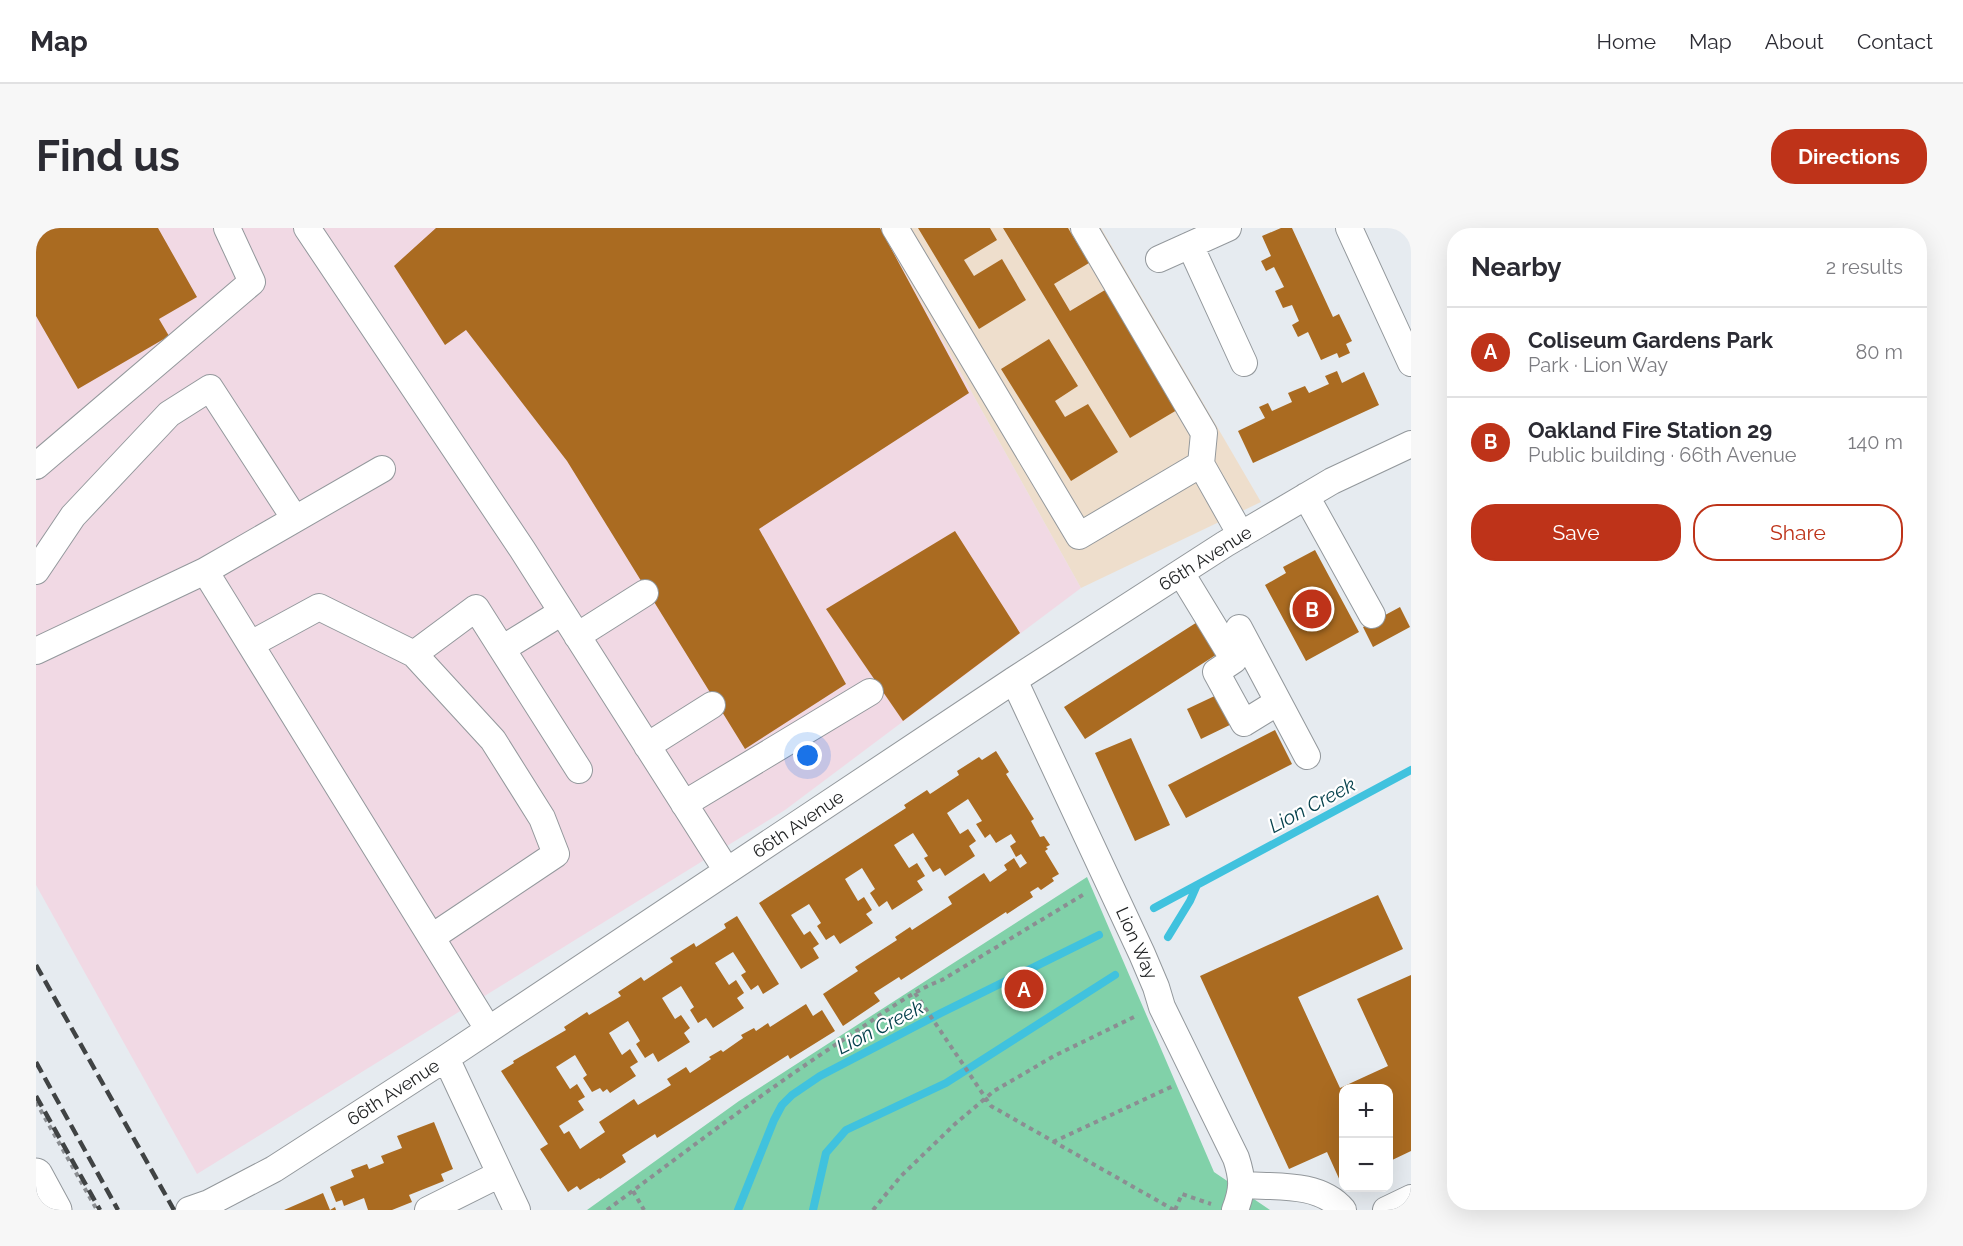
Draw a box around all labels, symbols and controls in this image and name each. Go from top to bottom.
text: Map [30,25,88,58]
text: Home [1597,29,1656,54]
text: Map [1689,29,1732,54]
text: About [1765,29,1824,54]
text: Contact [1857,29,1933,54]
button: Directions [1771,129,1927,184]
text: Find us [36,132,180,181]
text: Nearby [1471,252,1561,282]
text: 2 results [1826,255,1903,279]
text: Coliseum Gardens Park [1528,327,1773,353]
text: A [1484,340,1497,364]
text: 80 m [1855,340,1903,364]
text: Park · Lion Way [1528,353,1668,377]
text: Oakland Fire Station 29 [1528,417,1772,443]
text: B [1484,430,1497,454]
text: 140 m [1848,430,1903,454]
text: Public building · 66th Avenue [1528,443,1797,467]
button: Save [1471,504,1681,561]
button: Share [1693,504,1903,561]
street label: 66th Avenue [1155,521,1256,595]
pin: B [1292,586,1332,632]
your location [793,741,822,770]
water label: Lion Creek [1265,772,1360,838]
street label: 66th Avenue [748,786,848,862]
street label: Lion Way [1112,904,1162,983]
pin: A [1004,966,1044,1011]
water label: Lion Creek [832,995,928,1059]
street label: 66th Avenue [343,1054,443,1130]
map controls [1339,1084,1393,1192]
button: + [1339,1084,1393,1138]
button: − [1339,1138,1393,1192]

